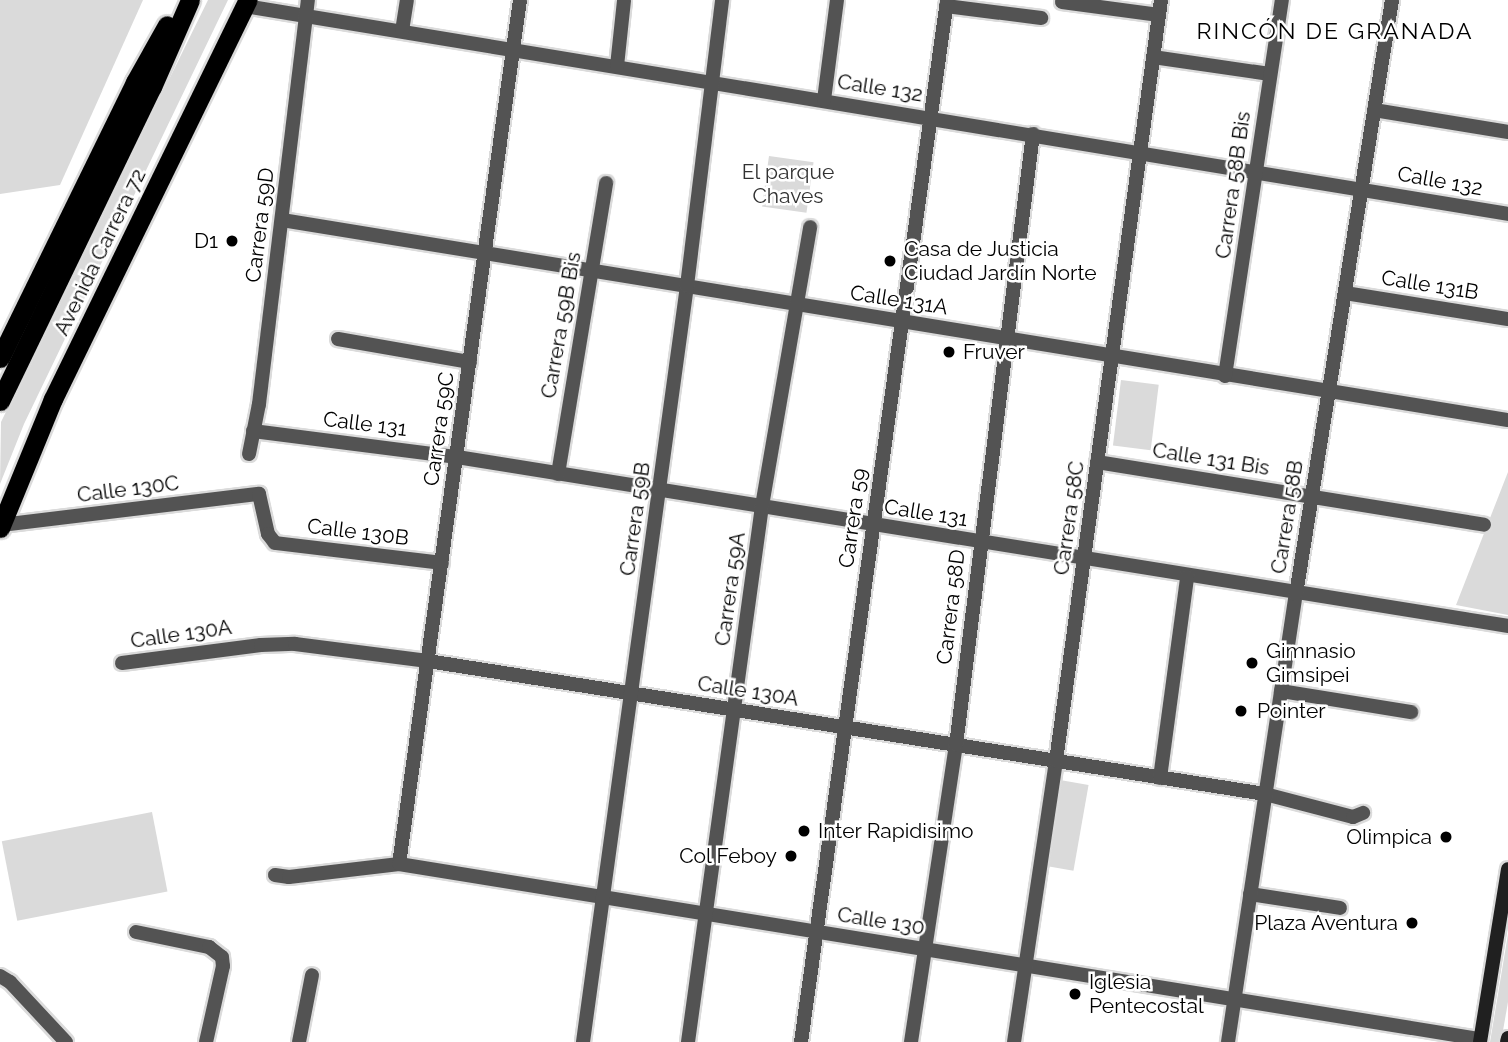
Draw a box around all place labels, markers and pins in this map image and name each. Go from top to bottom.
place label: D1 [194,228,218,254]
marker: D1 [224,233,240,249]
place label: Casa de Justicia Ciudad Jardín Norte [904,236,1097,286]
marker: Casa de Justicia Ciudad Jardín Norte [882,253,898,269]
place label: Fruver [963,339,1025,365]
marker: Fruver [941,344,957,360]
place label: Gimnasio Gimsipei [1266,638,1356,688]
marker: Gimnasio Gimsipei [1244,655,1260,671]
place label: Pointer [1257,698,1326,724]
marker: Pointer [1231,701,1251,721]
place label: Inter Rapidisimo [818,818,974,844]
marker: Inter Rapidisimo [796,823,812,839]
place label: Olimpica [1346,824,1432,850]
marker: Olimpica [1438,829,1454,845]
place label: Col Feboy [679,843,777,869]
marker: Col Feboy [783,848,799,864]
place label: Plaza Aventura [1254,910,1398,936]
marker: Plaza Aventura [1404,915,1420,931]
place label: Iglesia Pentecostal [1089,969,1204,1019]
marker: Iglesia Pentecostal [1067,986,1083,1002]

